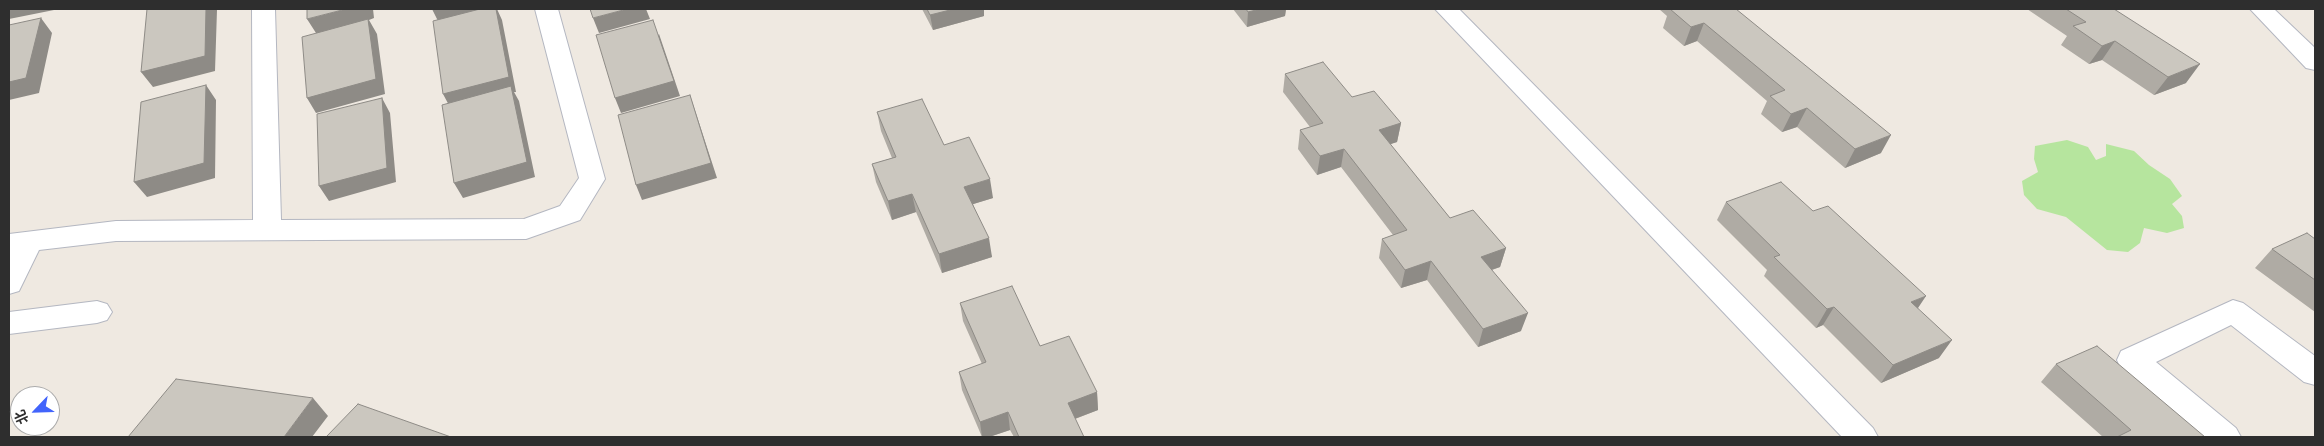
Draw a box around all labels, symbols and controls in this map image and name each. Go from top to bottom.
north arrow [10,386,60,436]
text: 北 [11,407,32,427]

